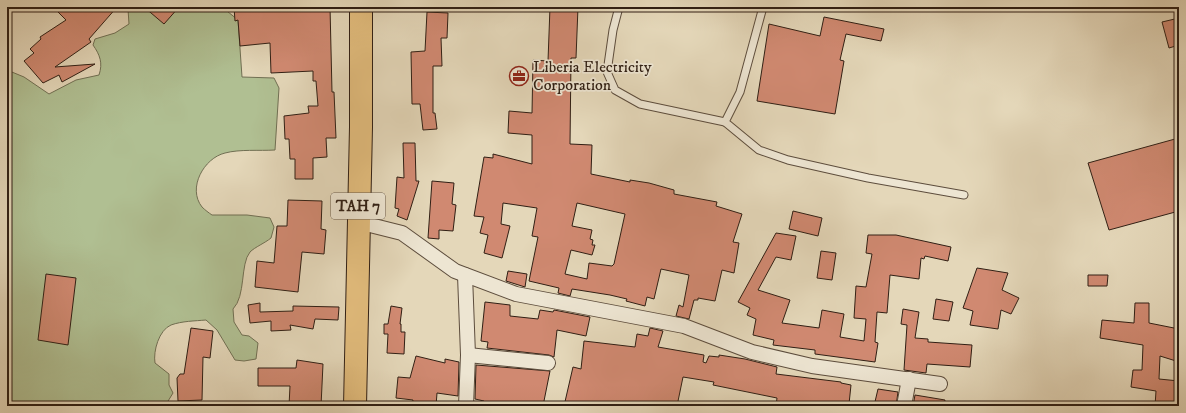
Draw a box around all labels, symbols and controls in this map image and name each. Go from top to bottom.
place label: Liberia Electricity Corporation [533,57,652,95]
office icon: Liberia Electricity Corporation [508,65,530,87]
road number: TAH 7 [331,193,385,219]

